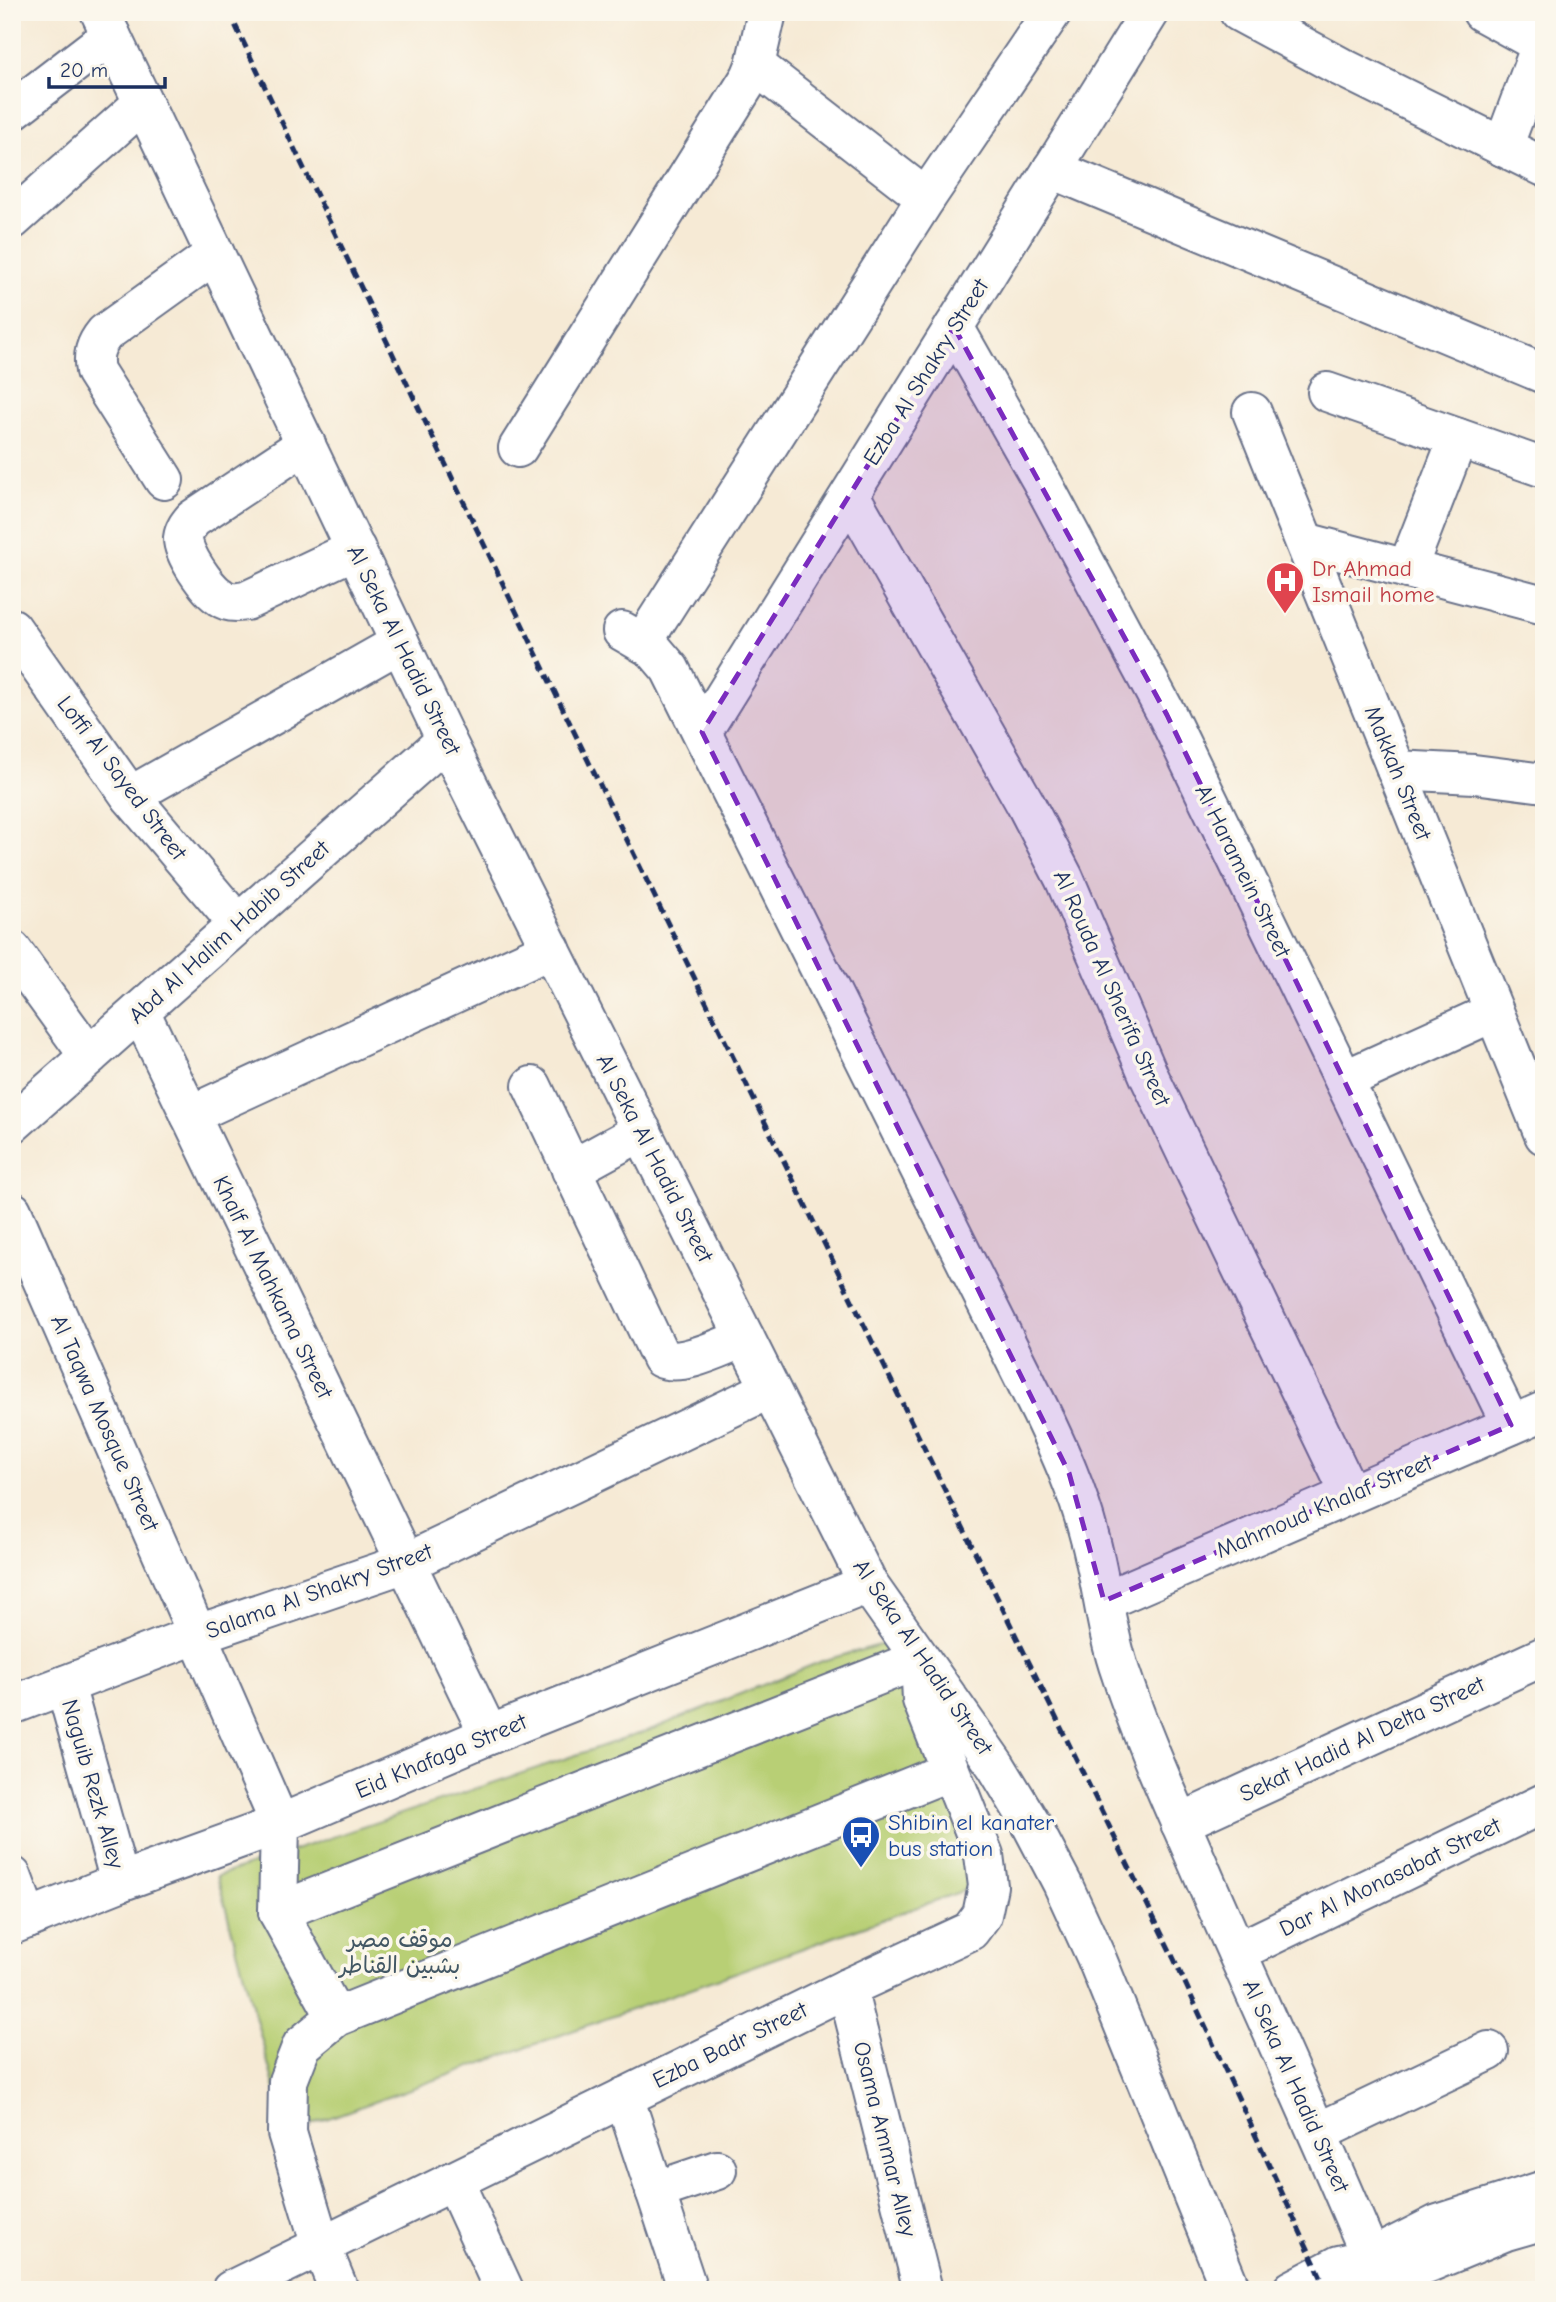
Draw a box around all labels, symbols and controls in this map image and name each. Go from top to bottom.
scale bar [49,46,164,90]
text: 20 m [60,58,108,82]
street label: Ezba Al Shakry Street [858,273,995,470]
street label: Al Seka Al Hadid Street [341,541,467,761]
place label: Dr Ahmad Ismail home [1312,555,1434,608]
hospital icon: Dr Ahmad Ismail home [1264,560,1306,615]
street label: Lotfi Al Sayed Street [51,691,193,867]
street label: Makkah Street [1359,702,1438,845]
street label: Al Haramein Street [1189,780,1297,963]
street label: Abd Al Halim Habib Street [123,834,336,1029]
street label: Al Rouda Al Sherifa Street [1048,866,1177,1111]
street label: Al Seka Al Hadid Street [591,1049,720,1268]
street label: Khalf Al Mahkama Street [207,1171,339,1404]
street label: Al Taqwa Mosque Street [45,1311,165,1537]
street label: Mahmoud Khalaf Street [1212,1448,1437,1564]
street label: Salama Al Shakry Street [202,1537,437,1645]
street label: Al Seka Al Hadid Street [848,1554,999,1761]
street label: Sekat Hadid Al Delta Street [1235,1670,1490,1808]
street label: Naguib Rezk Alley [56,1696,130,1873]
street label: Eid Khafaga Street [351,1707,532,1804]
place label: Shibin el kanater bus station [888,1809,1055,1862]
street label: Dar Al Monasabat Street [1275,1811,1506,1942]
bus stop icon: Shibin el kanater bus station [840,1814,882,1869]
park label: موقف مصر بشبين القناطر [338,1926,460,1979]
street label: Al Seka Al Hadid Street [1237,1975,1356,2198]
street label: Ezba Badr Street [648,1995,813,2094]
street label: Osama Ammar Alley [848,2039,922,2240]

